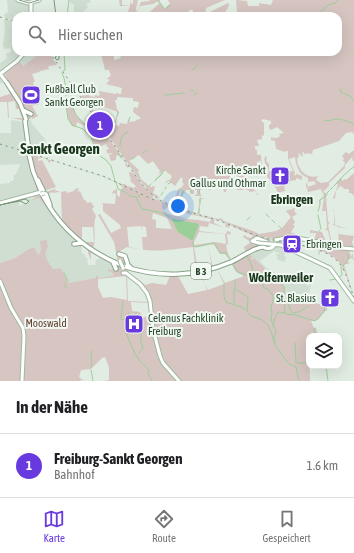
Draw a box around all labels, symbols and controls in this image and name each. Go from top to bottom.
search box [12,12,342,56]
icon: search [26,23,48,45]
text: Hier suchen [58,26,123,43]
place label: Fußball Club Sankt Georgen [45,83,103,108]
sports icon: Fußball Club Sankt Georgen [20,84,42,106]
pin: 1 [87,110,113,140]
district label: Sankt Georgen [20,140,100,157]
place label: Kirche Sankt Gallus und Othmar [190,164,267,189]
church icon: Kirche Sankt Gallus und Othmar [269,165,291,187]
district label: Ebringen [271,192,313,207]
your location [168,196,188,216]
station icon: Ebringen [281,233,303,255]
place label: Ebringen [306,238,342,250]
road number: B 3 [191,263,211,279]
district label: Wolfenweiler [248,270,314,285]
church icon: St. Blasius [319,287,341,309]
place label: St. Blasius [276,292,316,304]
place label: Celenus Fachklinik Freiburg [148,312,224,337]
hospital icon: Celenus Fachklinik Freiburg [123,313,145,335]
park label: Mooswald [25,317,67,329]
map controls [306,333,342,369]
button: layers [306,333,342,369]
text: In der Nähe [16,397,88,417]
text: Freiburg-Sankt Georgen [54,450,182,467]
text: 1 [26,458,32,473]
text: 1.6 km [307,458,338,473]
text: Bahnhof [54,467,95,482]
tab: Karte [43,508,65,544]
tab: Route [152,508,176,544]
tab: Gespeichert [263,508,311,544]

